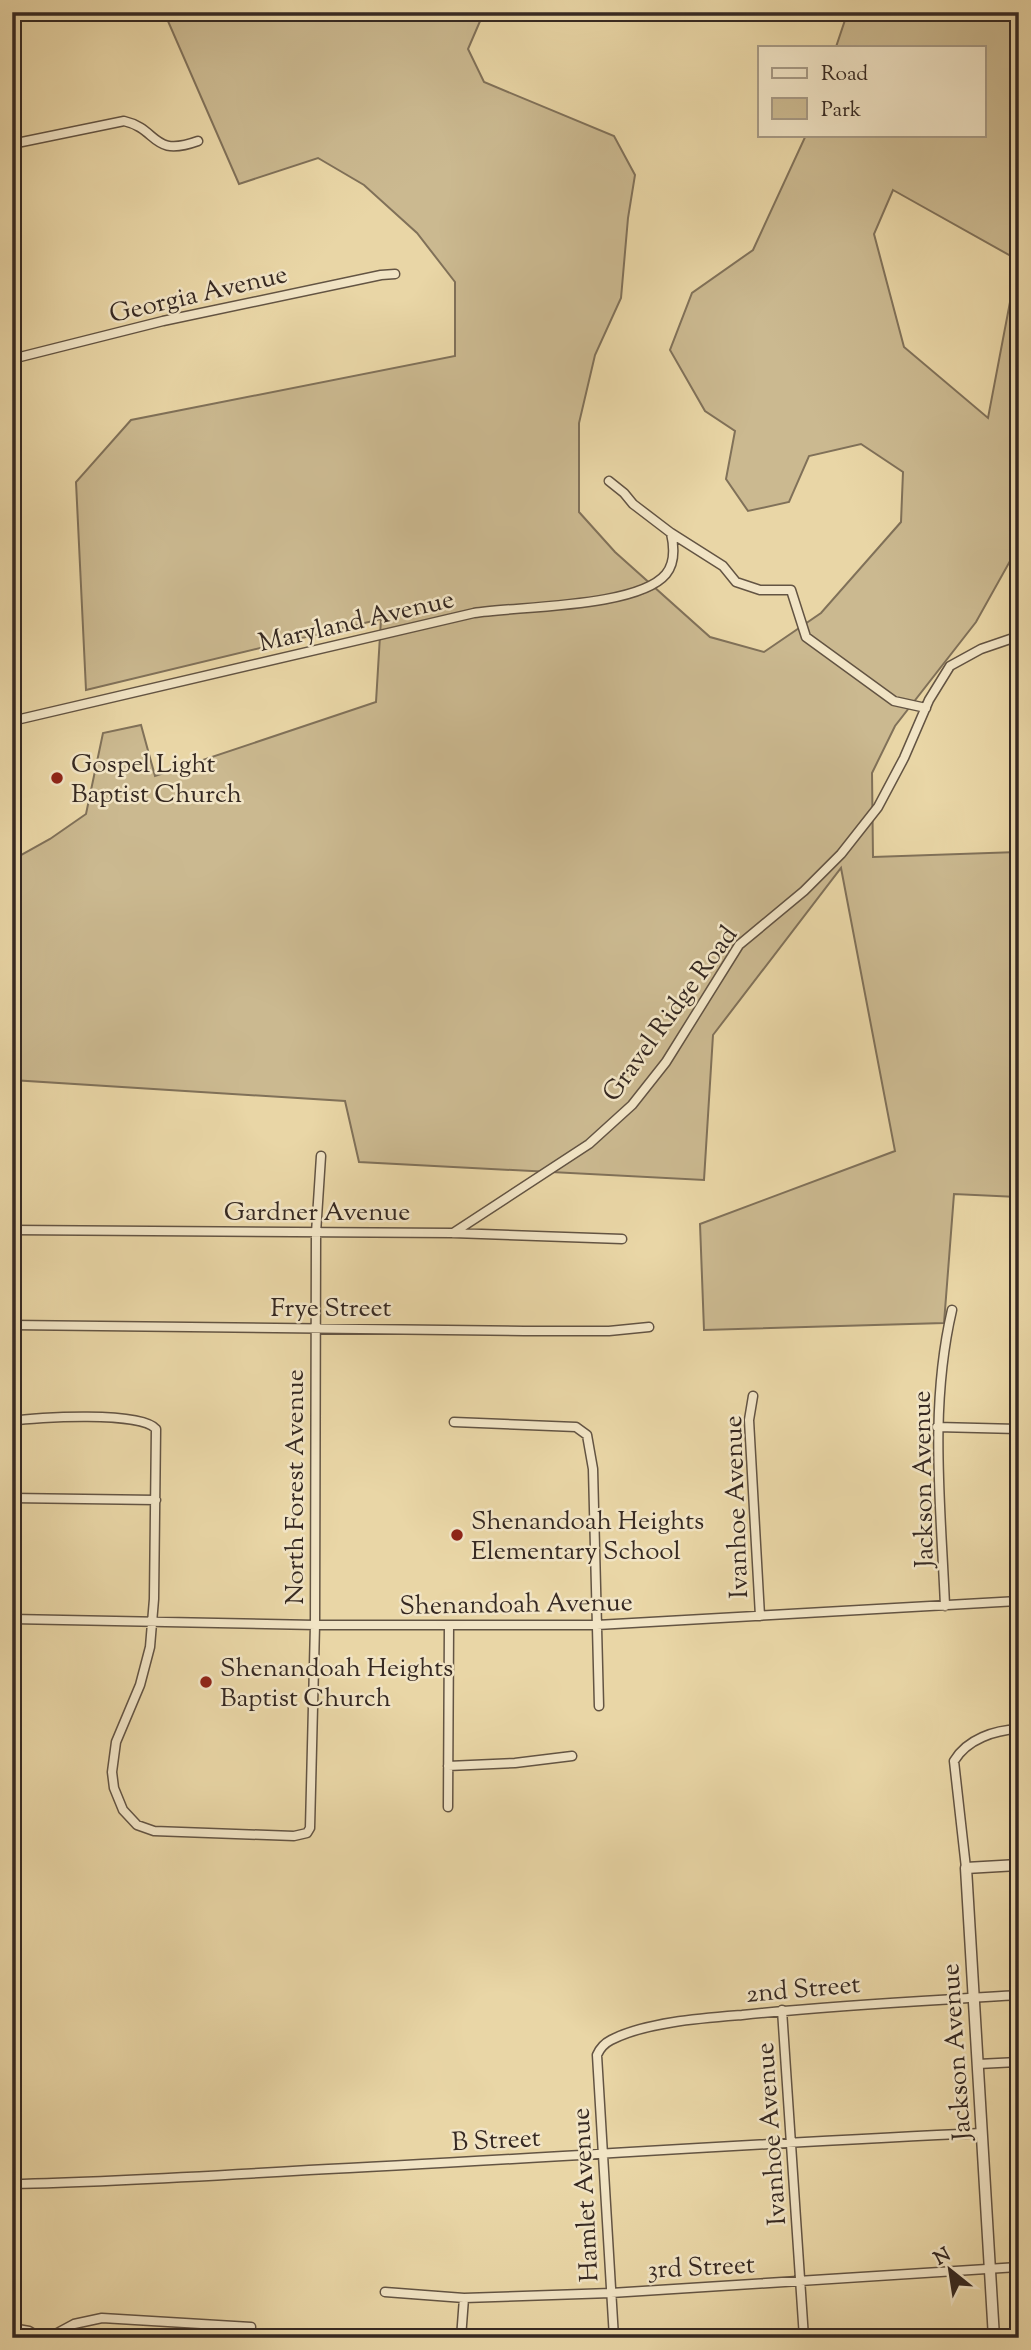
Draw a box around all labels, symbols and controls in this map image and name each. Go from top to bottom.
legend [758,46,986,136]
text: Road [821,60,868,90]
text: Park [821,96,862,126]
street label: Georgia Avenue [106,257,291,334]
street label: Maryland Avenue [255,582,458,663]
place label: Gospel Light Baptist Church [71,747,242,814]
marker: Gospel Light Baptist Church [49,770,65,786]
street label: Gravel Ridge Road [595,919,748,1110]
street label: Gardner Avenue [224,1195,410,1232]
street label: Frye Street [270,1291,392,1328]
street label: North Forest Avenue [278,1369,315,1605]
street label: Jackson Avenue [904,1390,945,1570]
street label: Ivanhoe Avenue [716,1415,759,1599]
place label: Shenandoah Heights Elementary School [471,1504,704,1571]
marker: Shenandoah Heights Elementary School [449,1527,465,1543]
street label: Shenandoah Avenue [399,1585,633,1626]
place label: Shenandoah Heights Baptist Church [220,1651,453,1718]
marker: Shenandoah Heights Baptist Church [198,1674,214,1690]
street label: Jackson Avenue [933,1962,982,2143]
street label: 2nd Street [745,1967,862,2014]
street label: Ivanhoe Avenue [748,2041,797,2227]
street label: Hamlet Avenue [563,2107,610,2283]
street label: B Street [451,2121,542,2162]
north arrow [916,2234,986,2304]
text: N [929,2242,956,2273]
street label: 3rd Street [647,2247,756,2290]

